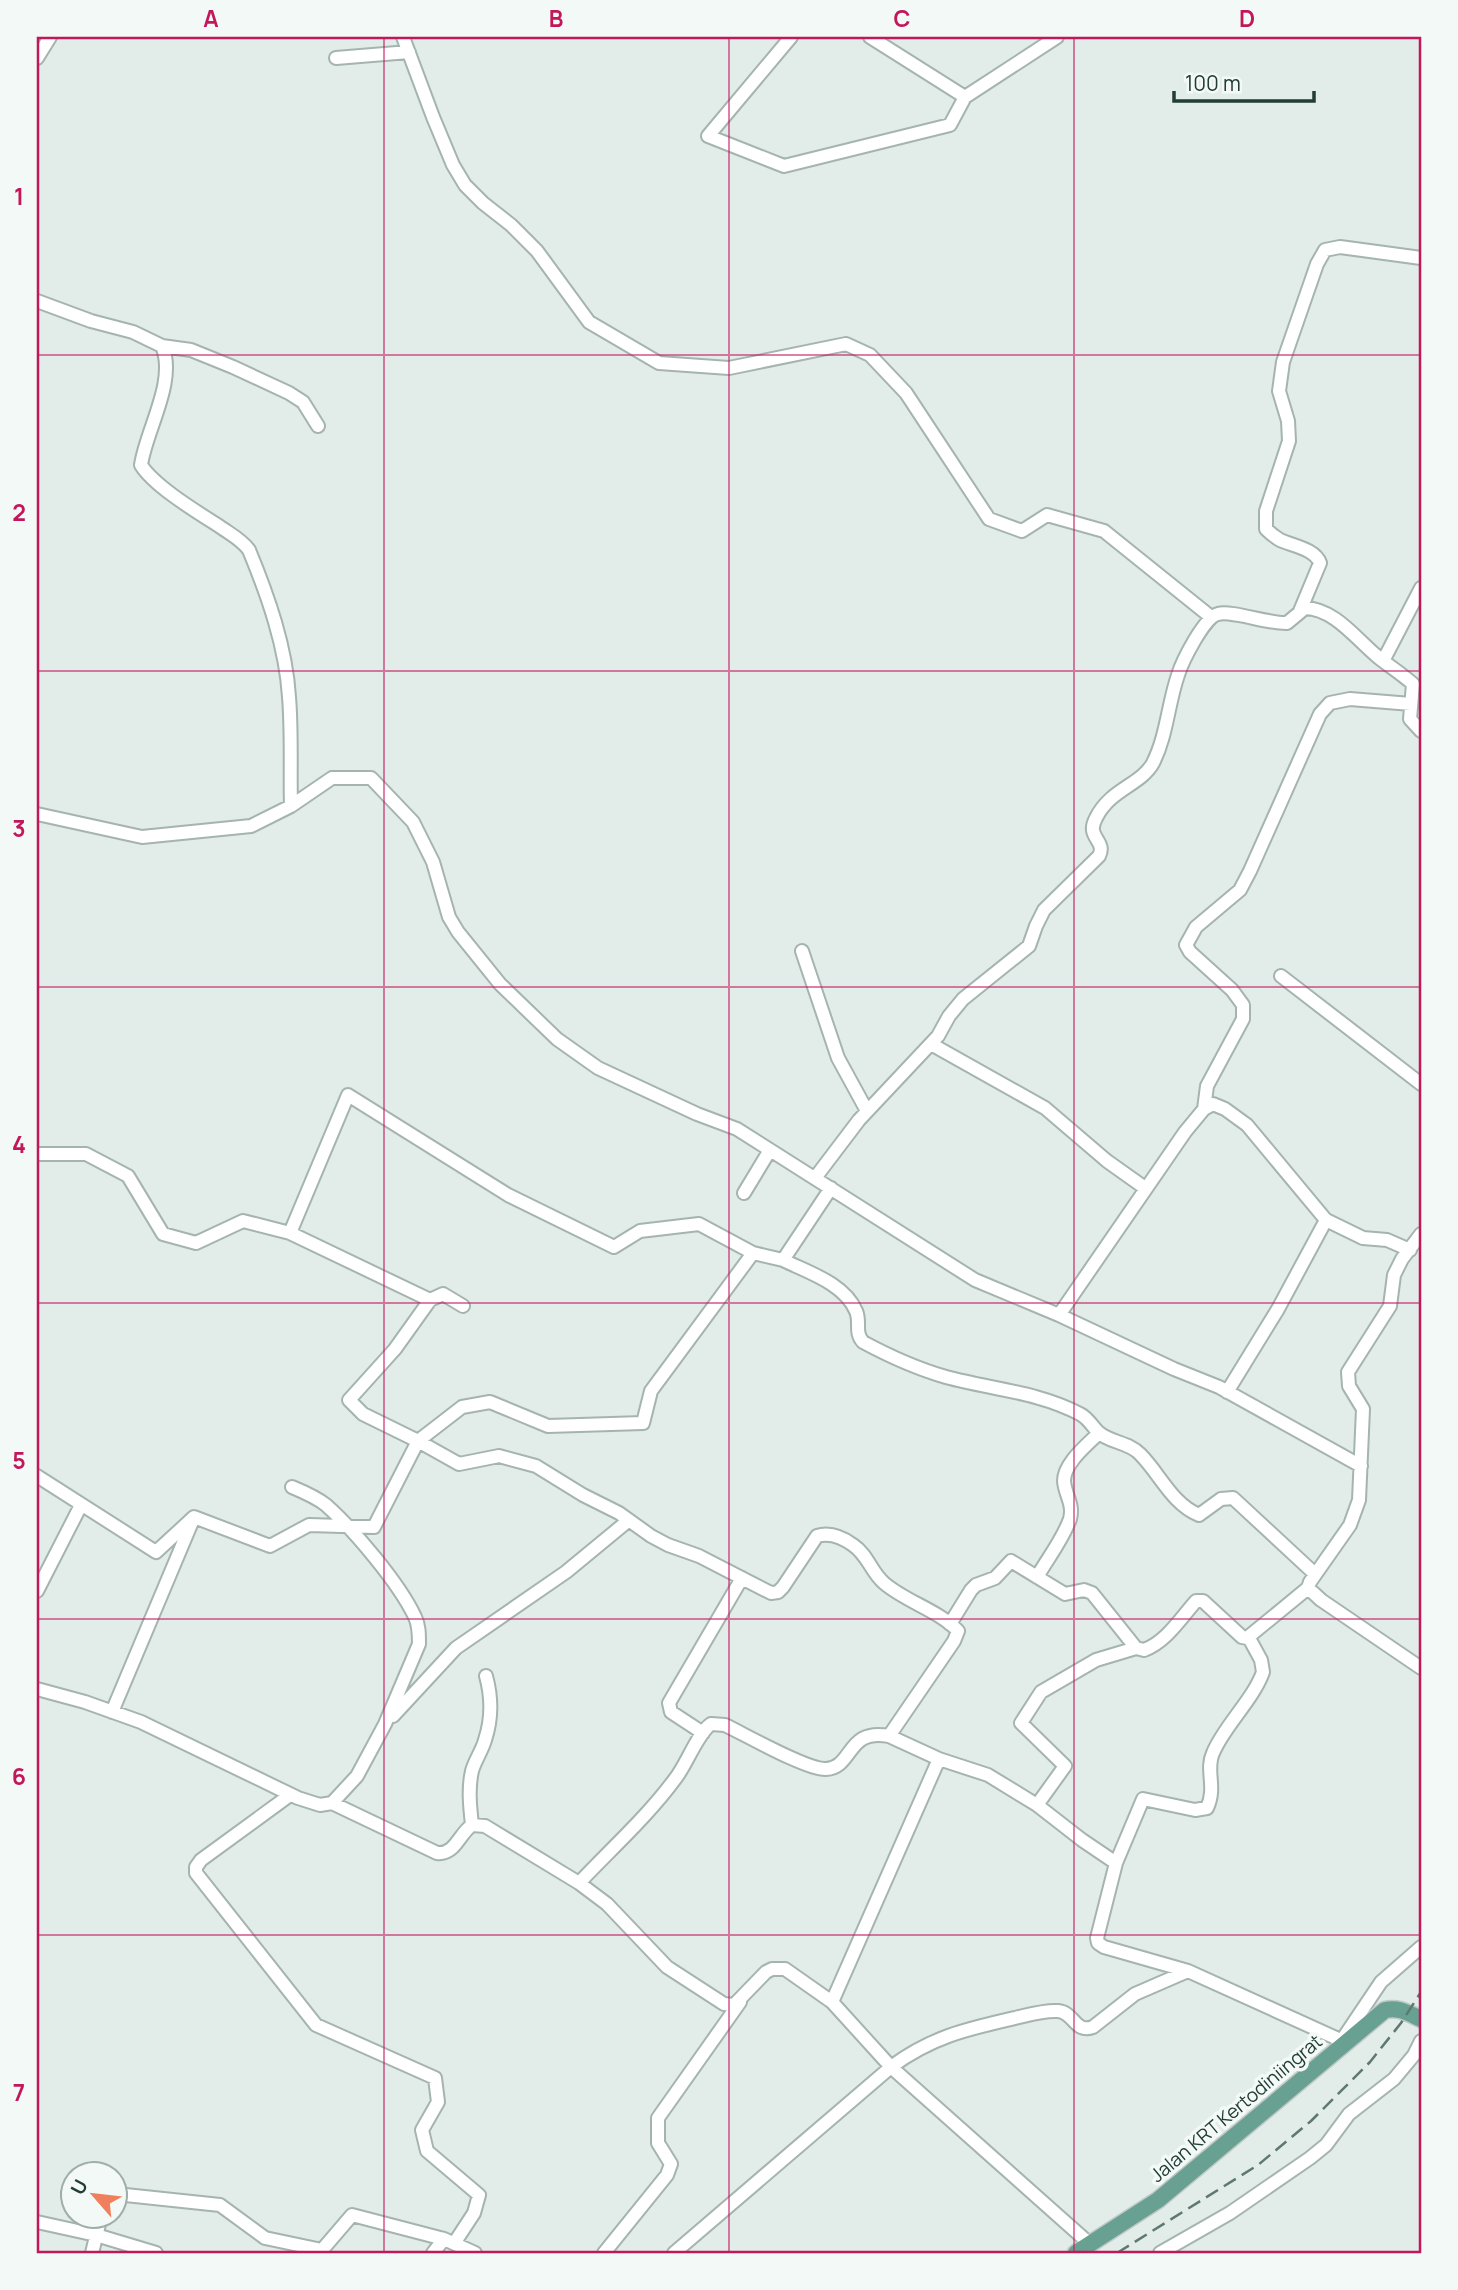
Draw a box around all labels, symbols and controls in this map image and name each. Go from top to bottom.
text: A [203,2,219,34]
text: B [549,2,563,34]
text: C [894,2,911,34]
text: D [1239,2,1255,34]
scale bar [1174,60,1314,104]
text: 100 m [1185,69,1241,97]
text: 1 [14,180,24,212]
text: 2 [12,496,26,528]
text: 3 [12,812,26,844]
text: 4 [12,1128,26,1160]
text: 5 [12,1444,26,1476]
text: 6 [12,1760,26,1792]
street label: Jalan KRT Kertodiniingrat [1144,2028,1328,2188]
text: 7 [13,2076,25,2108]
north arrow [60,2160,130,2230]
text: U [64,2175,94,2199]

